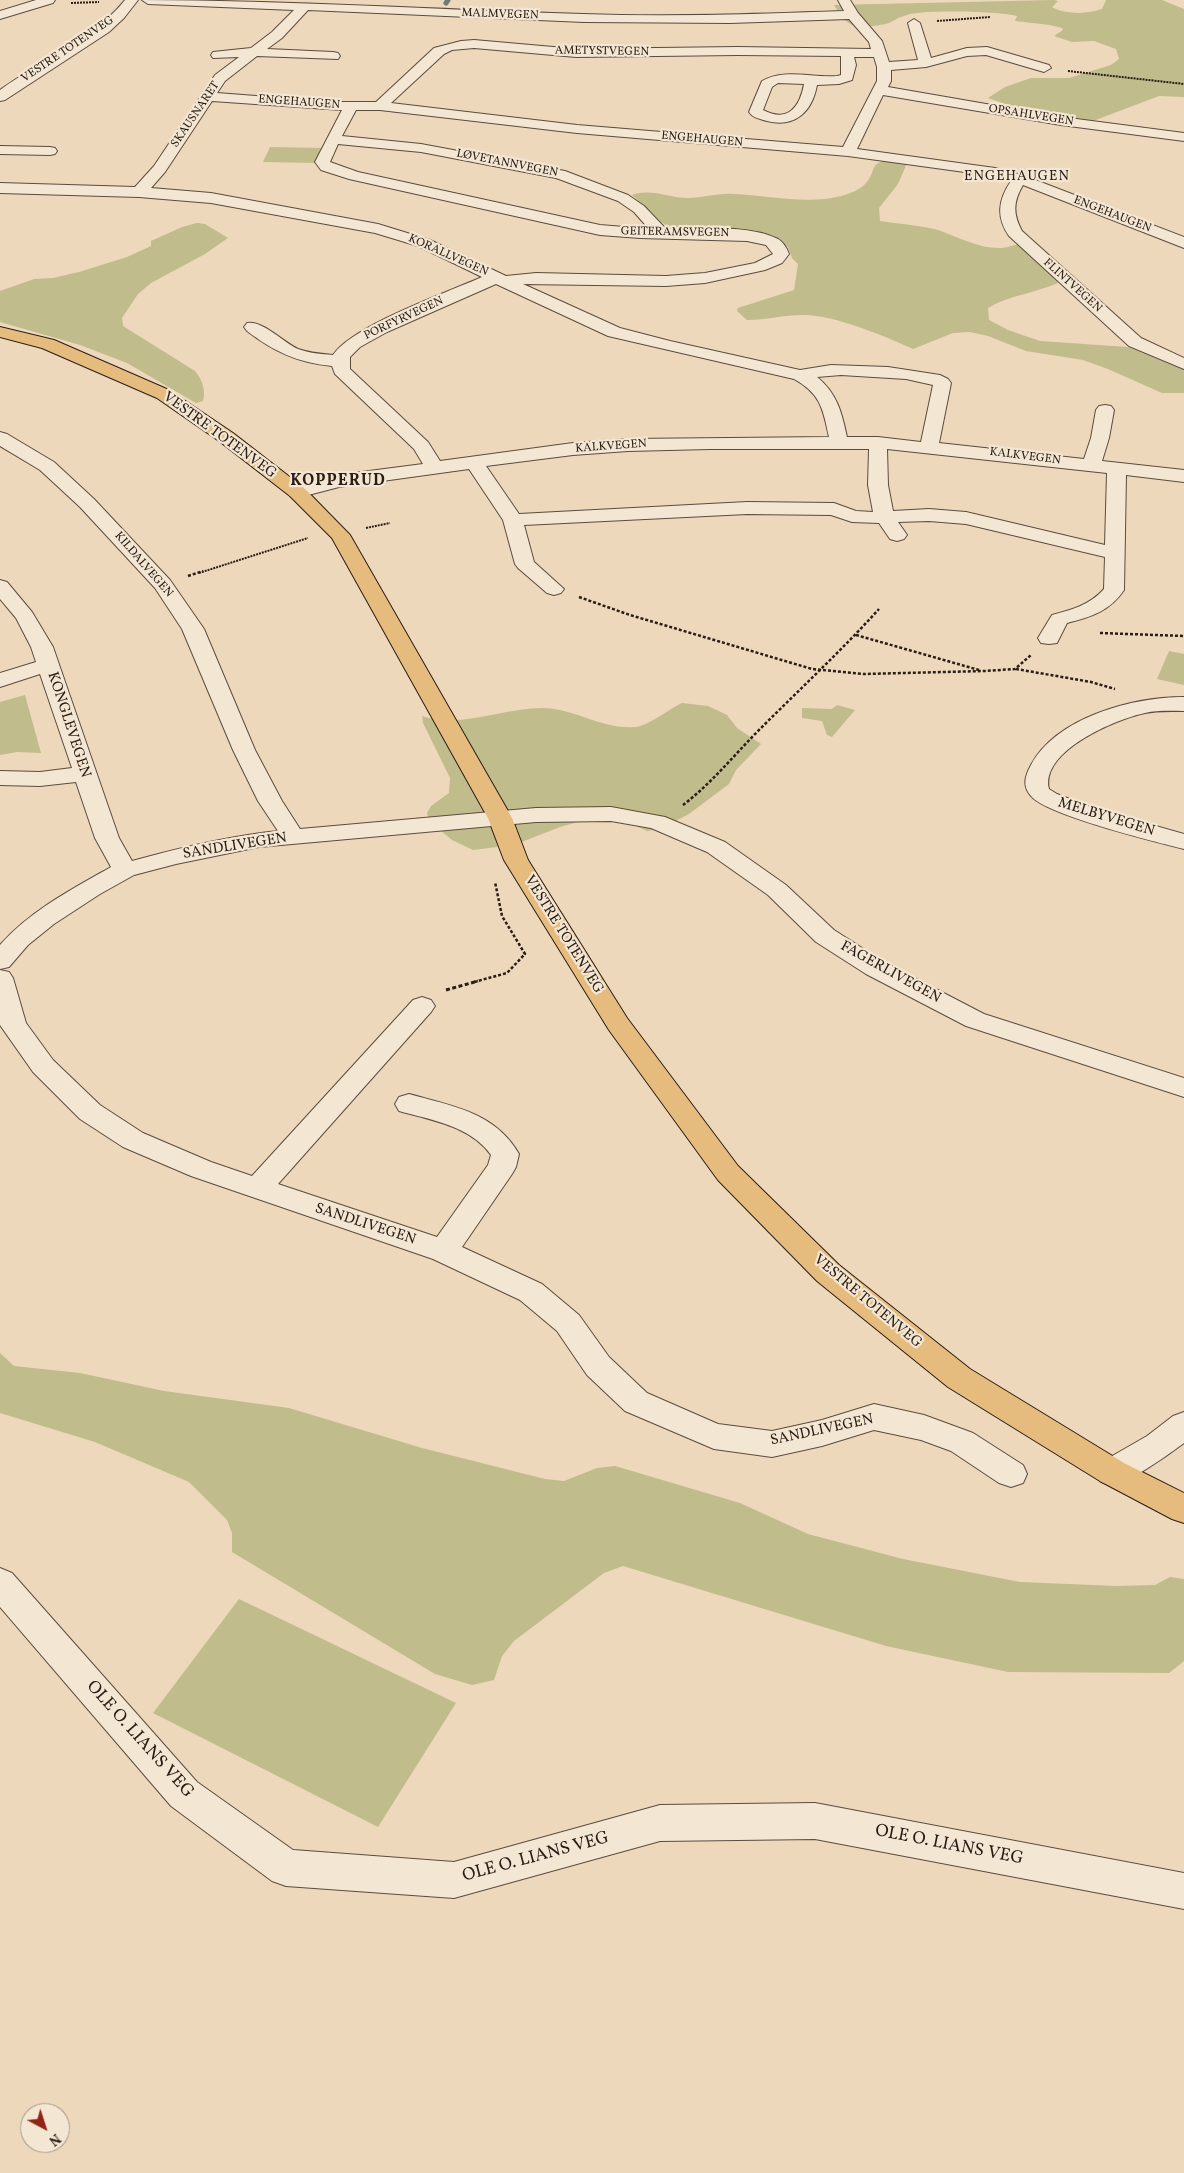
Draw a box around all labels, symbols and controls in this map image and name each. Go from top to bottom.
street label: MALMVEGEN [461,6,539,24]
street label: VESTRE TOTENVEG [19,14,117,86]
street label: AMETYSTVEGEN [555,44,649,60]
street label: SKAUSNARET [169,79,223,151]
street label: ENGEHAUGEN [258,93,340,113]
street label: OPSAHLVEGEN [987,102,1075,130]
street label: ENGEHAUGEN [660,129,744,151]
street label: LØVETANNVEGEN [455,147,559,181]
district label: ENGEHAUGEN [963,169,1071,185]
street label: ENGEHAUGEN [1071,194,1153,236]
street label: GEITERAMSVEGEN [621,225,729,241]
street label: KORALLVEGEN [406,232,490,280]
street label: FLINTVEGEN [1040,256,1104,316]
street label: PORFYRVEGEN [362,294,446,344]
street label: VESTRE TOTENVEG [159,389,279,483]
street label: KALKVEGEN [575,437,647,457]
street label: KALKVEGEN [989,445,1061,469]
district label: KOPPERUD [289,472,387,492]
street label: KILDALVEGEN [111,529,175,601]
street label: KONGLEVEGEN [42,670,94,780]
street label: MELBYVEGEN [1055,795,1157,841]
street label: SANDLIVEGEN [182,830,288,864]
street label: VESTRE TOTENVEG [519,873,607,997]
street label: FAGERLIVEGEN [837,938,943,1008]
street label: SANDLIVEGEN [312,1200,418,1250]
street label: VESTRE TOTENVEG [809,1251,925,1353]
street label: SANDLIVEGEN [769,1411,875,1451]
street label: OLE O. LIANS VEG [81,1677,197,1803]
street label: OLE O. LIANS VEG [873,1821,1025,1871]
street label: OLE O. LIANS VEG [460,1828,612,1888]
north arrow [20,2103,70,2153]
text: N [44,2129,64,2150]

